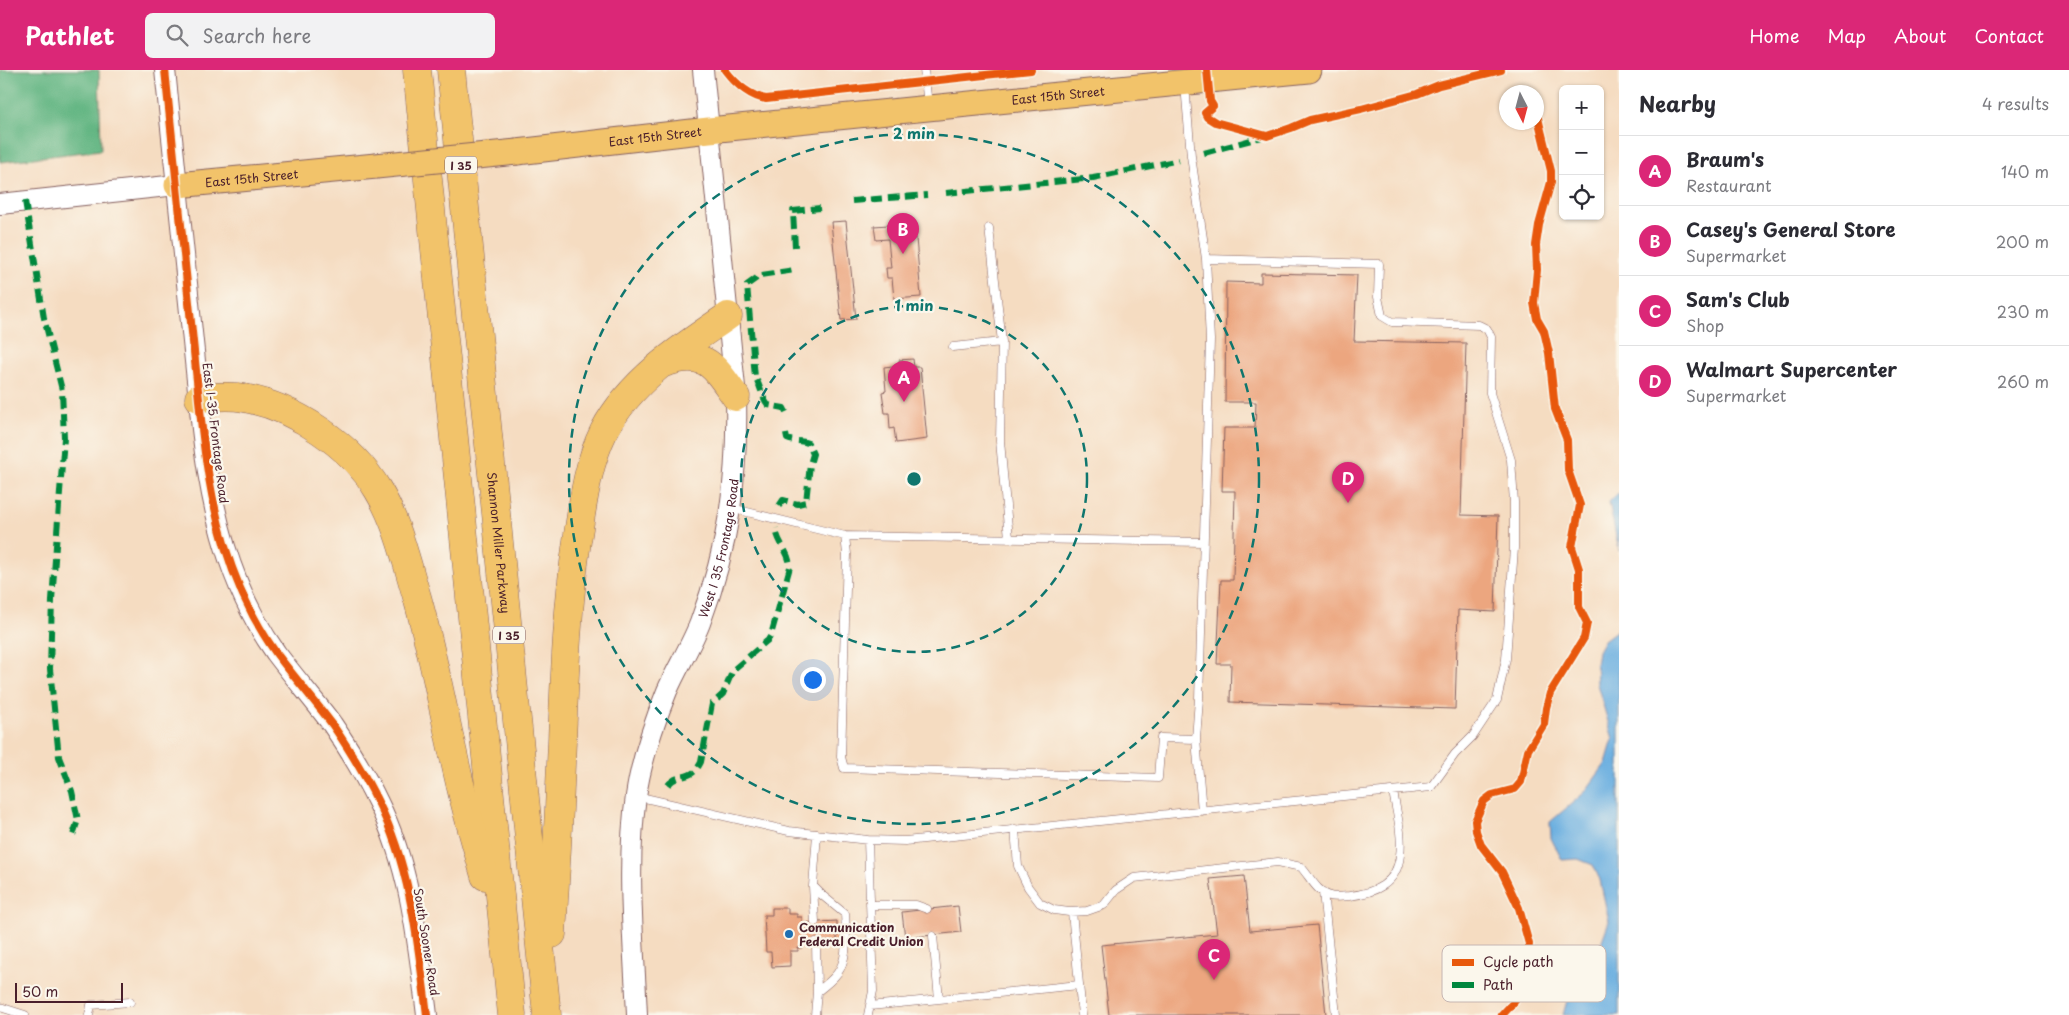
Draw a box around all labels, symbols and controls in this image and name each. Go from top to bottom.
search box [145,13,495,58]
text: Pathlet [25,17,115,53]
icon: search [163,21,191,49]
text: Search here [203,21,311,49]
text: Home [1749,22,1799,49]
text: Map [1827,22,1866,49]
text: About [1894,22,1946,49]
text: Contact [1974,22,2044,49]
street label: East 15th Street [1011,81,1106,109]
north arrow [1499,85,1544,130]
map controls [1559,85,1604,220]
button: + [1559,85,1604,130]
text: Nearby [1639,87,1716,119]
text: 4 results [1982,91,2049,115]
text: 2 min [893,121,935,144]
street label: East 15th Street [608,122,703,150]
button: − [1559,130,1604,175]
text: Braum's [1686,145,1764,173]
road number: I 35 [445,156,477,174]
text: A [1649,159,1661,183]
text: 140 m [2001,159,2049,183]
street label: East 15th Street [204,164,299,191]
text: Restaurant [1686,173,1772,197]
button: locate [1559,175,1604,220]
pin: B [887,213,919,254]
text: Casey's General Store [1686,215,1896,243]
text: B [1650,229,1660,253]
text: 200 m [1996,229,2049,253]
text: Supermarket [1686,243,1786,267]
text: Sam's Club [1686,285,1790,313]
text: 1 min [895,293,933,316]
text: C [1649,299,1661,323]
text: 230 m [1997,299,2049,323]
text: Shop [1686,313,1724,337]
text: Walmart Supercenter [1686,355,1897,383]
street label: East I-35 Frontage Road [198,361,234,505]
pin: A [888,361,920,402]
text: D [1649,369,1661,393]
text: 260 m [1997,369,2049,393]
text: Supermarket [1686,383,1786,407]
pin: D [1332,462,1364,503]
centre of rings [905,470,923,488]
street label: Shannon Miller Parkway [483,471,515,614]
street label: West I 35 Frontage Road [694,478,743,620]
road number: I 35 [493,626,525,644]
your location [800,667,826,693]
street label: South Sooner Road [410,887,444,997]
place label: Communication Federal Credit Union [799,918,924,950]
marker: Communication Federal Credit Union [783,928,795,940]
pin: C [1198,939,1230,980]
legend [1442,945,1606,1002]
text: Cycle path [1483,951,1554,972]
text: Path [1483,974,1513,995]
scale bar [15,980,122,1003]
text: 50 m [22,981,58,1002]

